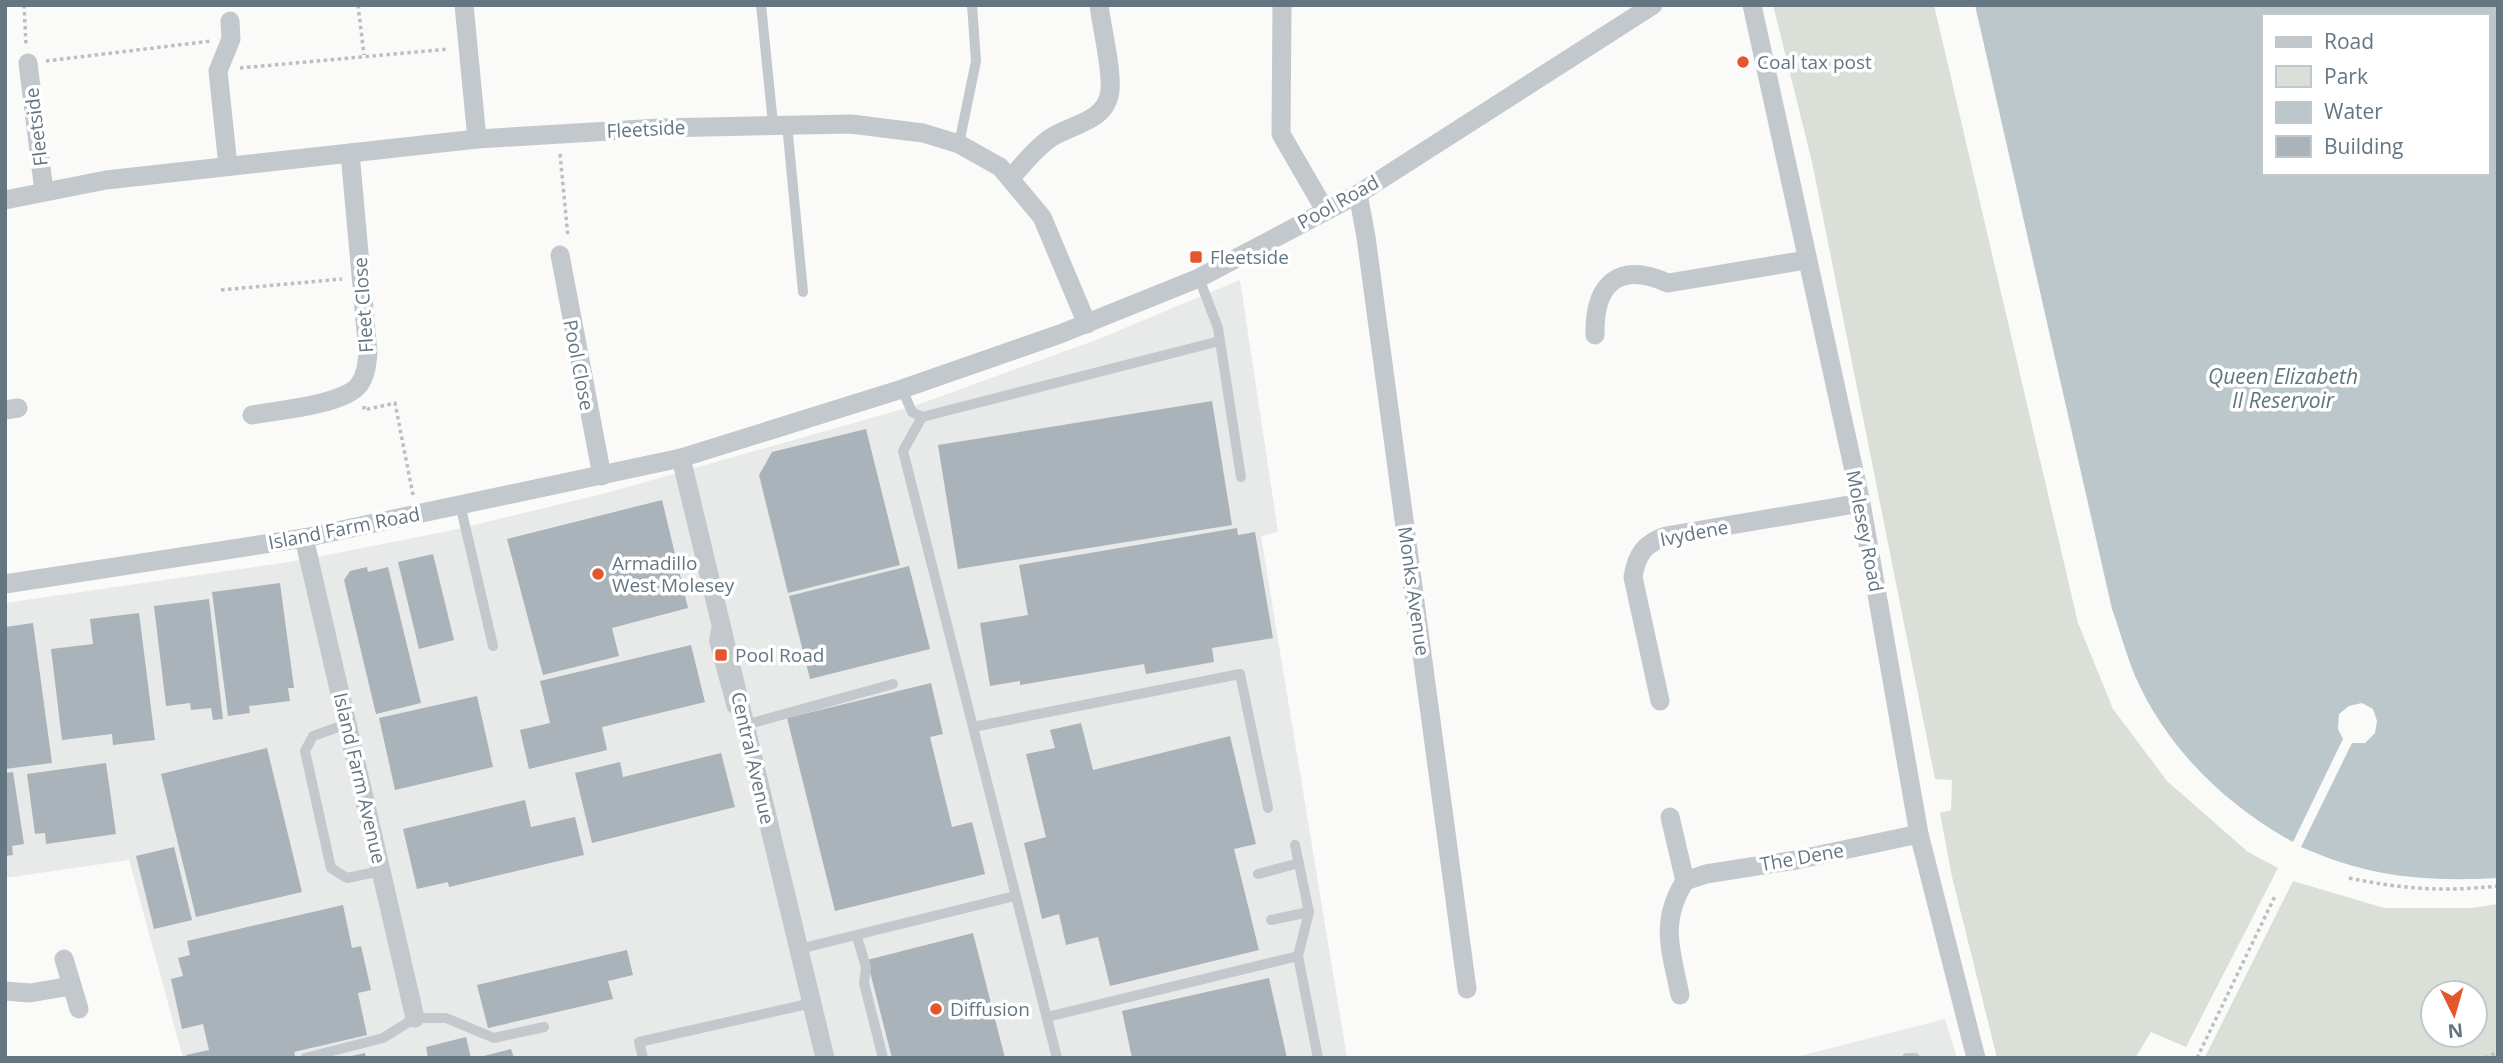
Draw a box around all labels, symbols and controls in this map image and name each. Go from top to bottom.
legend [2262,14,2489,175]
text: Road [2324,27,2374,55]
place label: Coal tax post [1757,49,1872,75]
marker: Coal tax post [1735,54,1751,70]
text: Park [2324,62,2368,90]
street label: Fleetside [18,86,54,168]
text: Water [2324,97,2383,125]
street label: Fleetside [606,114,686,144]
text: Building [2324,132,2403,160]
street label: Pool Road [1293,169,1383,235]
place label: Fleetside [1210,244,1289,270]
marker: Fleetside [1188,249,1204,265]
street label: Fleet Close [347,256,379,354]
street label: Pool Close [557,317,601,413]
water label: Queen Elizabeth II Reservoir [2208,362,2358,414]
street label: Molesey Road [1840,468,1890,594]
street label: Island Farm Road [266,501,422,555]
street label: Ivydene [1658,514,1730,552]
street label: Monks Avenue [1392,525,1436,657]
place label: Armadillo West Molesey [612,550,735,598]
marker: Armadillo West Molesey [590,566,606,582]
place label: Pool Road [735,642,824,668]
marker: Pool Road [713,647,729,663]
street label: Central Avenue [725,689,781,827]
street label: Island Farm Avenue [328,690,392,866]
street label: The Dene [1758,837,1846,877]
north arrow [2419,979,2489,1049]
place label: Diffusion [950,996,1030,1022]
marker: Diffusion [928,1001,944,1017]
text: N [2447,1017,2464,1045]

